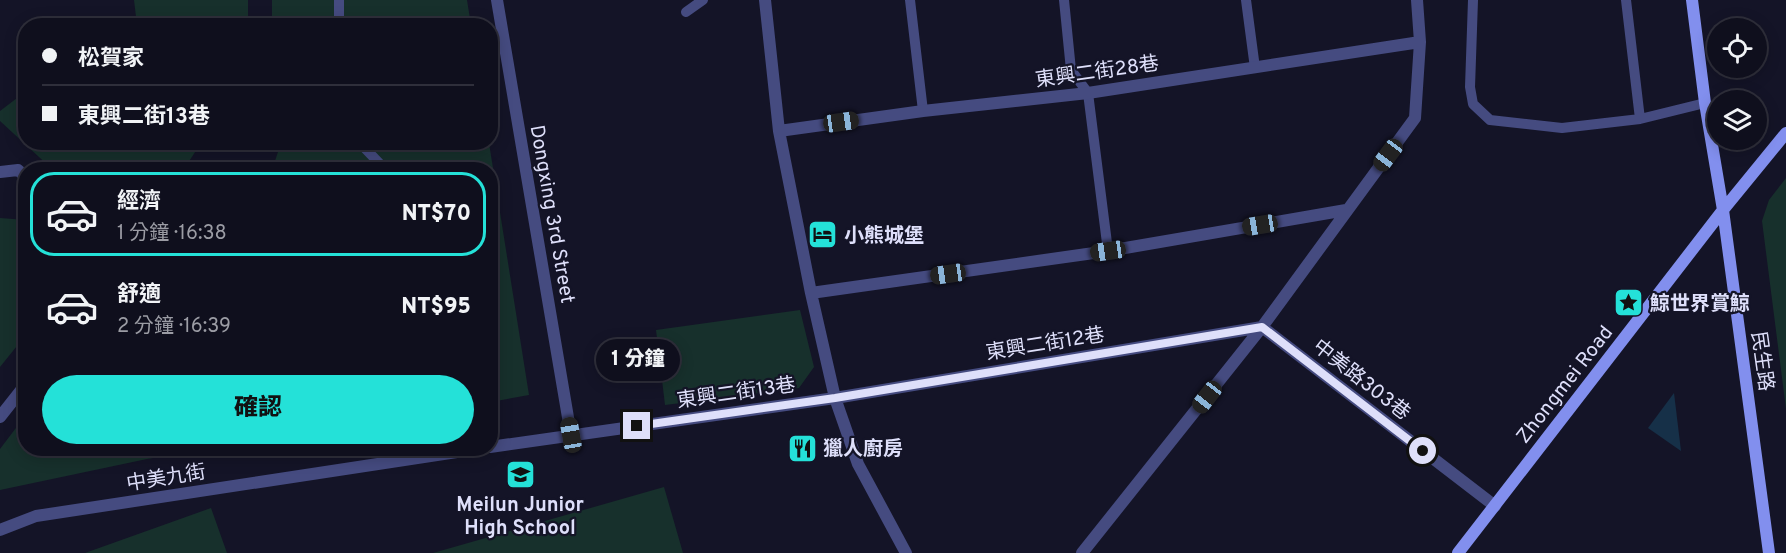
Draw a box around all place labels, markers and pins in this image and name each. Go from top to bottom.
hotel icon: 小熊城堡 [807,219,839,251]
place label: 小熊城堡 [844,224,924,250]
place icon: 鯨世界賞鯨 [1613,287,1645,319]
place label: 鯨世界賞鯨 [1650,292,1750,318]
restaurant icon: 獵人廚房 [786,432,818,464]
place label: 獵人廚房 [823,437,903,463]
school or university icon: Meilun Junior High School [504,458,536,490]
place label: Meilun Junior High School [456,493,584,542]

